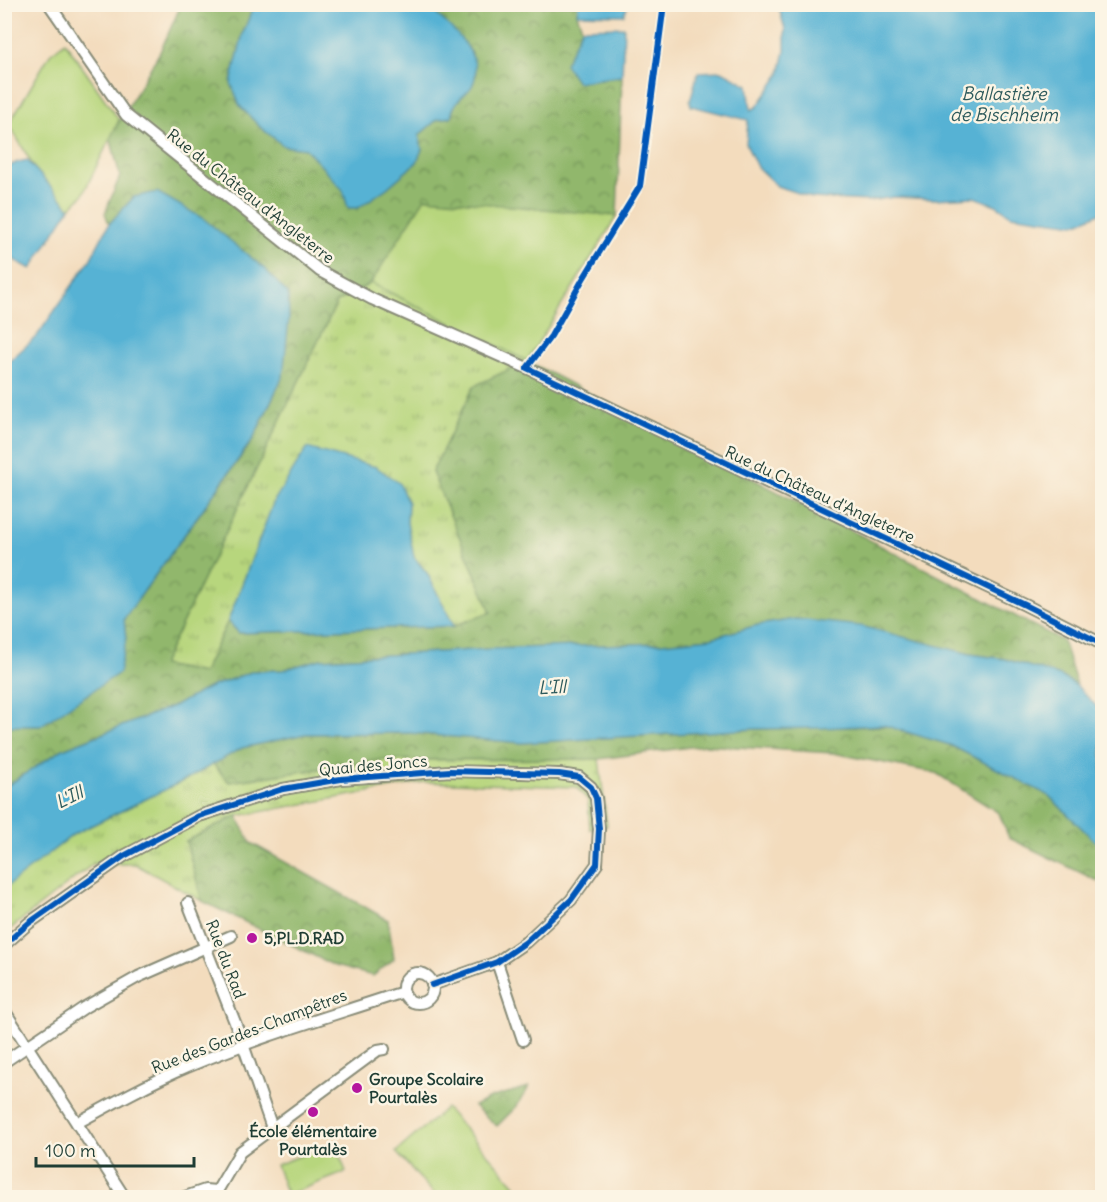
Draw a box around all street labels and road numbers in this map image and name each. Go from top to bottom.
street label: Rue du Château d'Angleterre [163,124,339,268]
street label: Rue du Château d'Angleterre [722,441,918,547]
street label: Quai des Joncs [318,750,428,780]
street label: Rue du Rad [202,917,250,1001]
street label: Rue des Gardes-Champêtres [148,984,350,1078]

